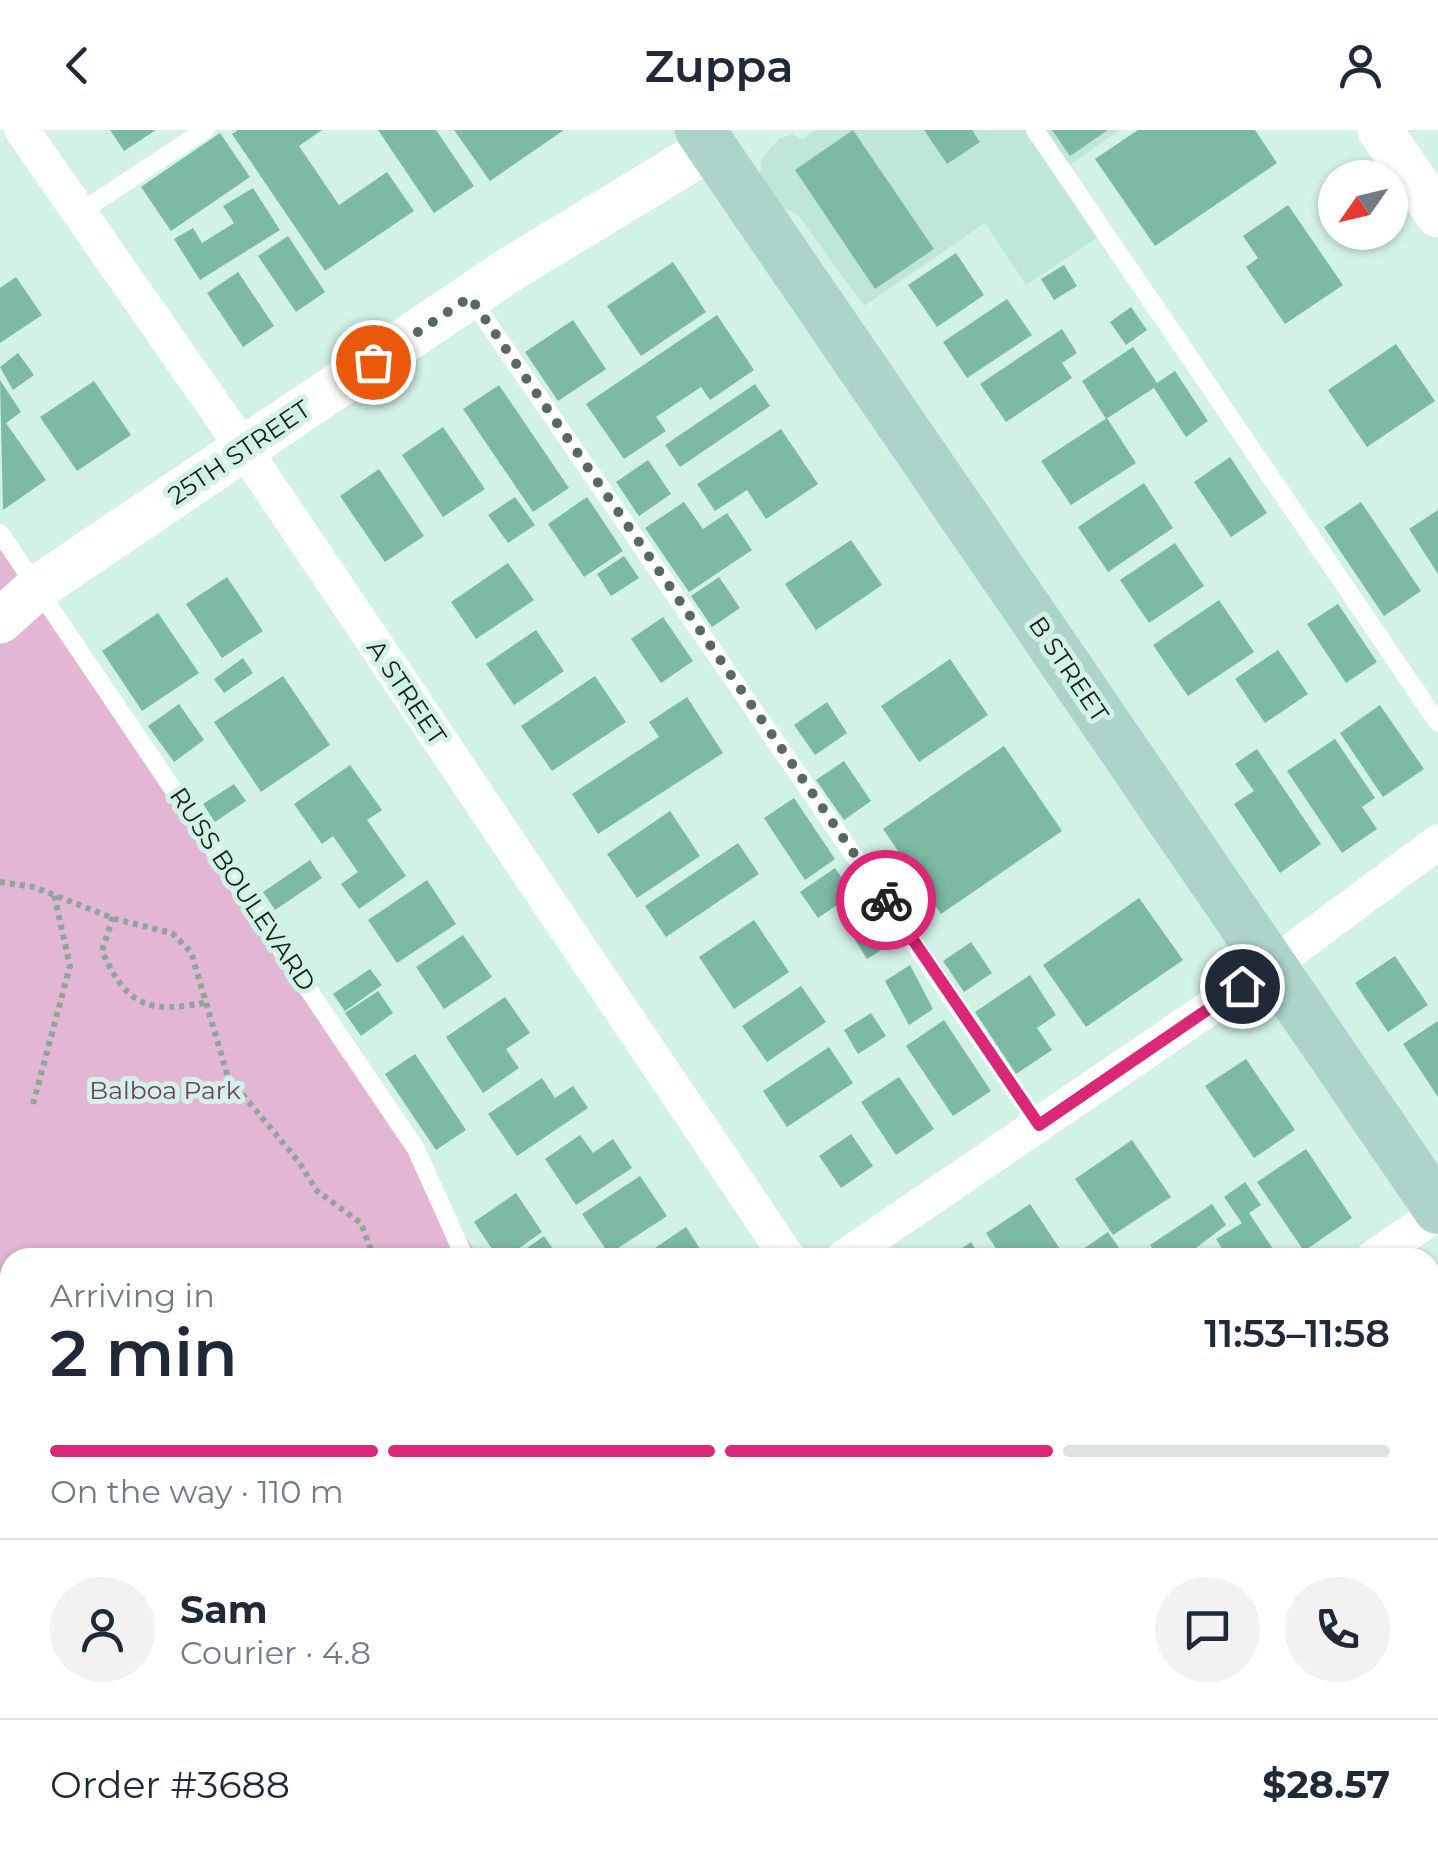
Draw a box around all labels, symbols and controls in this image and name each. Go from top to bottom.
icon: back [50,38,105,93]
text: Zuppa [645,38,793,93]
icon: person [1333,38,1388,93]
north arrow [1318,160,1408,250]
map controls [1318,160,1408,250]
pin [331,320,416,405]
icon: bag [346,335,401,390]
street label: 25TH STREET [162,393,316,510]
street label: B STREET [1023,611,1116,728]
street label: A STREET [361,634,453,751]
street label: RUSS BOULEVARD [164,781,322,997]
courier [836,850,936,950]
icon: bike [859,873,914,928]
pin [1200,944,1285,1029]
icon: home [1215,959,1270,1014]
park label: Balboa Park [89,1075,241,1105]
text: Arriving in [50,1276,215,1315]
text: 11:53–11:58 [1204,1310,1390,1357]
text: 2 min [50,1313,238,1392]
text: On the way · 110 m [50,1472,344,1511]
button: person [50,1577,155,1682]
button: chat [1155,1577,1260,1682]
button: phone [1285,1577,1390,1682]
text: Sam [180,1586,268,1633]
text: Courier · 4.8 [180,1633,371,1672]
text: Order #3688 [50,1761,290,1808]
text: $28.57 [1262,1761,1390,1808]

